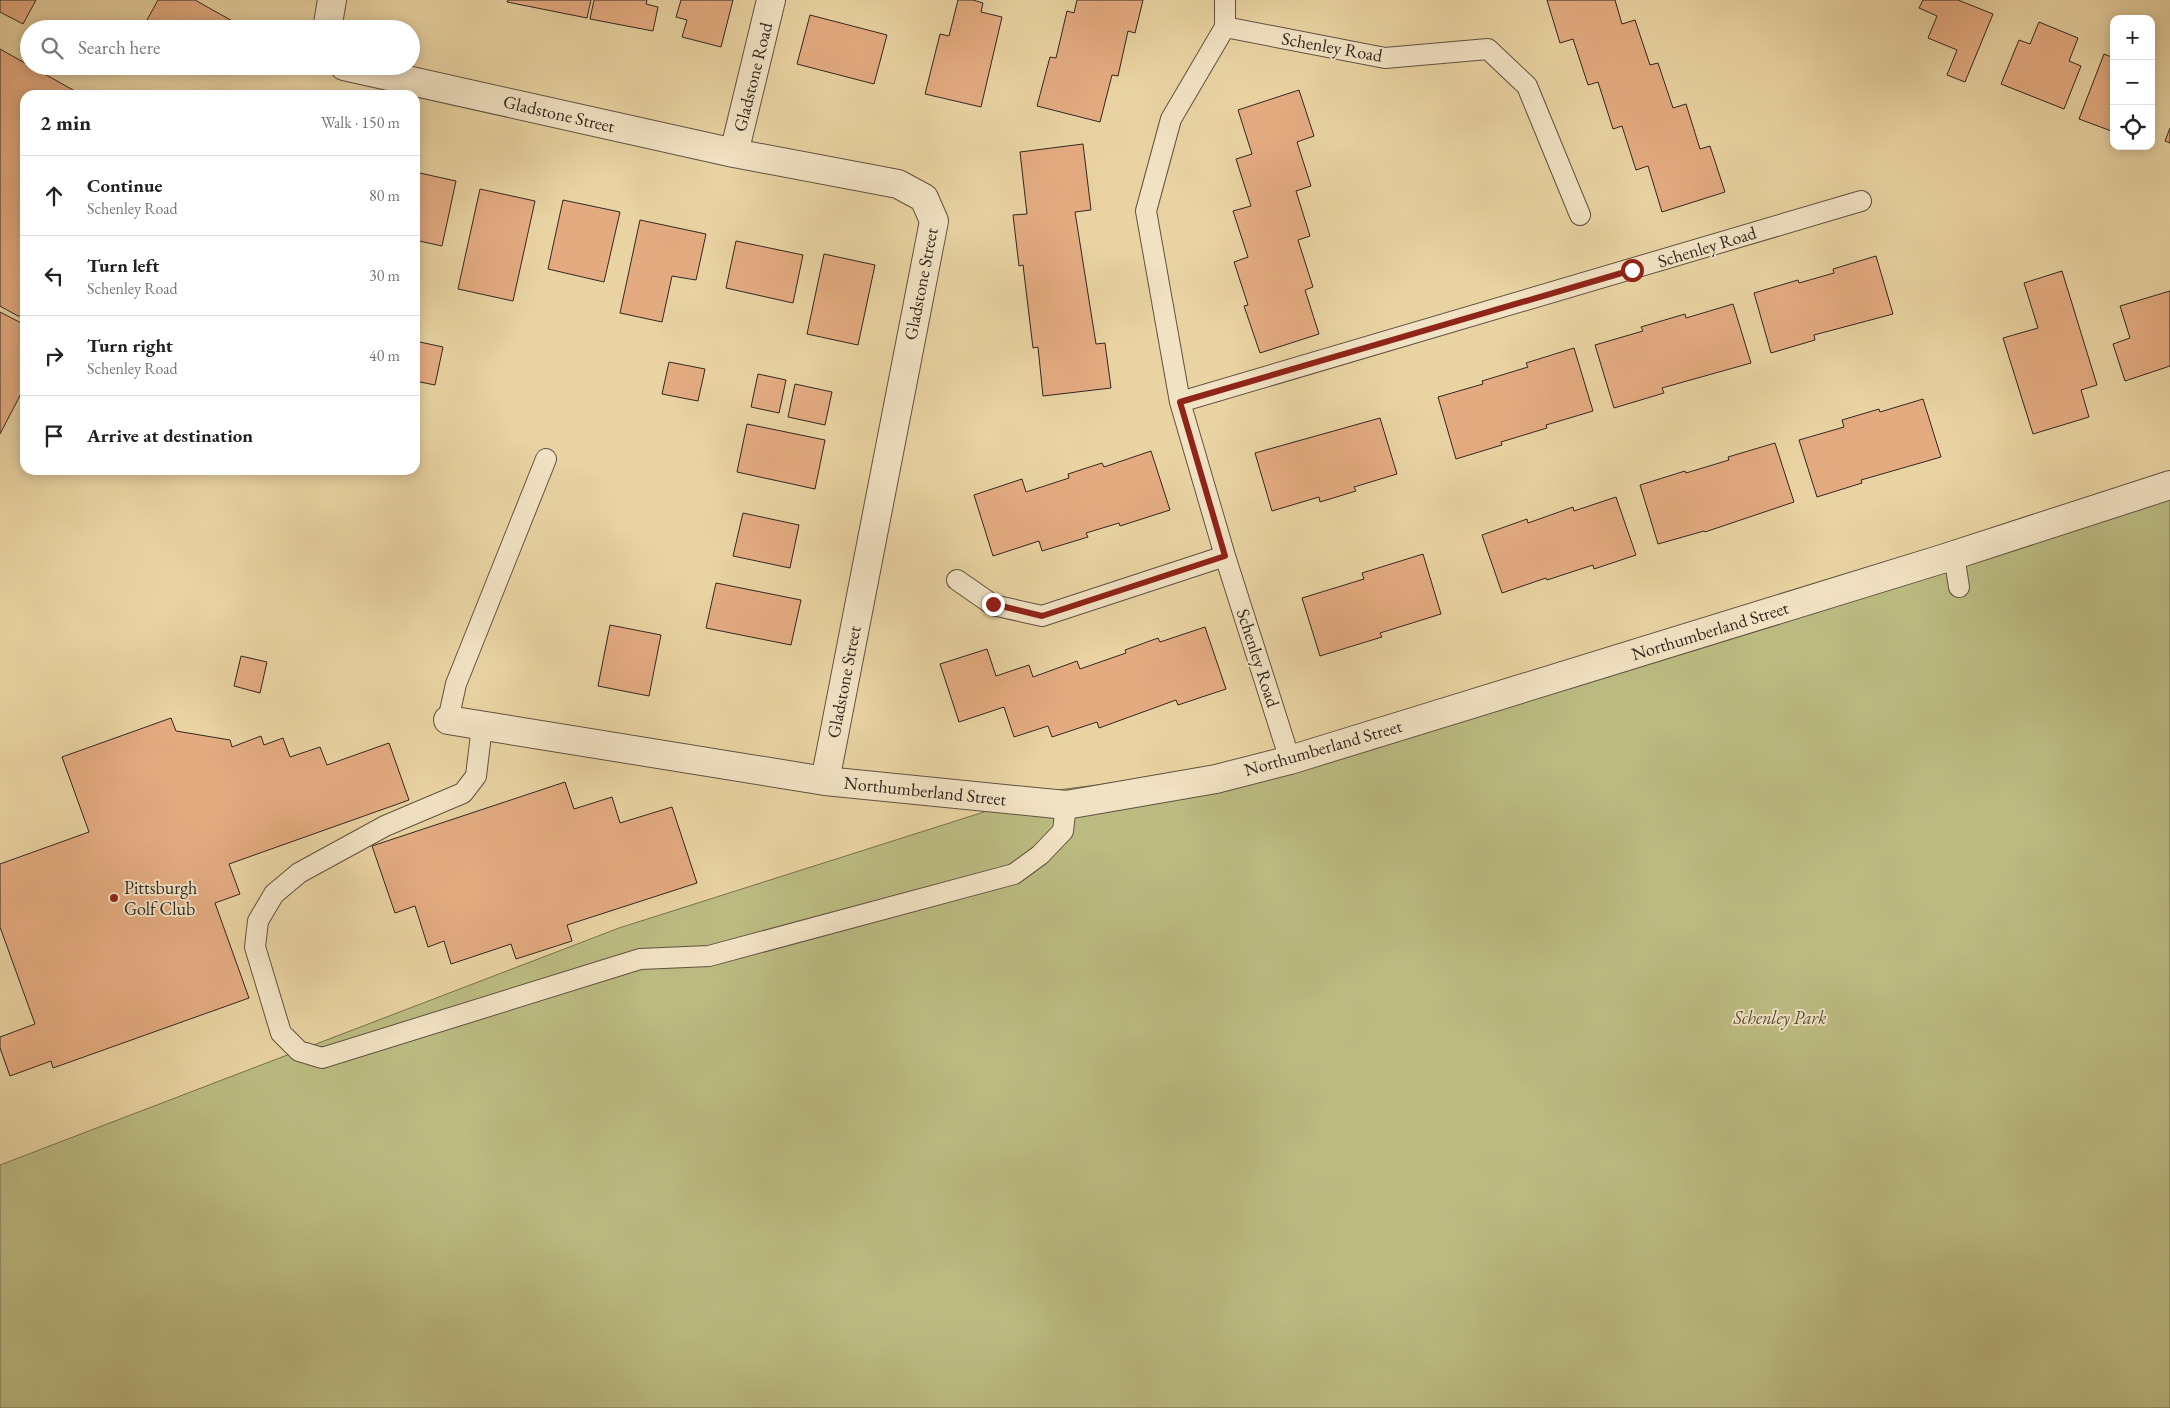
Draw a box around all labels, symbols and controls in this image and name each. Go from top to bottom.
map controls [2110,15,2155,150]
button: + [2110,15,2155,60]
street label: Gladstone Road [728,19,777,134]
search box [20,20,420,75]
street label: Schenley Road [1280,26,1385,67]
icon: search [38,34,66,62]
text: Search here [78,35,160,60]
button: − [2110,60,2155,105]
street label: Gladstone Street [501,90,617,138]
button: locate [2110,105,2155,150]
text: 2 min [40,109,91,136]
text: Walk · 150 m [321,112,400,133]
text: Continue [87,173,162,198]
icon: ahead [40,182,68,210]
text: 80 m [369,185,400,206]
text: Schenley Road [87,198,178,219]
street label: Schenley Road [1655,220,1760,272]
street label: Gladstone Street [898,226,943,342]
text: Turn left [87,253,159,278]
route start [1621,259,1644,282]
icon: left [40,262,68,290]
text: 30 m [369,265,400,286]
text: Schenley Road [87,278,178,299]
text: Turn right [87,333,173,358]
icon: right [40,342,68,370]
text: 40 m [369,345,400,366]
text: Schenley Road [87,358,178,379]
icon: arrive [40,422,68,450]
text: Arrive at destination [87,423,253,448]
route end [982,593,1005,616]
street label: Northumberland Street [1628,596,1792,665]
street label: Schenley Road [1232,606,1285,711]
street label: Gladstone Street [821,624,866,740]
street label: Northumberland Street [1241,714,1405,781]
street label: Northumberland Street [843,771,1008,811]
place label: Pittsburgh Golf Club [124,876,197,920]
marker: Pittsburgh Golf Club [108,892,120,904]
park label: Schenley Park [1733,1006,1826,1030]

